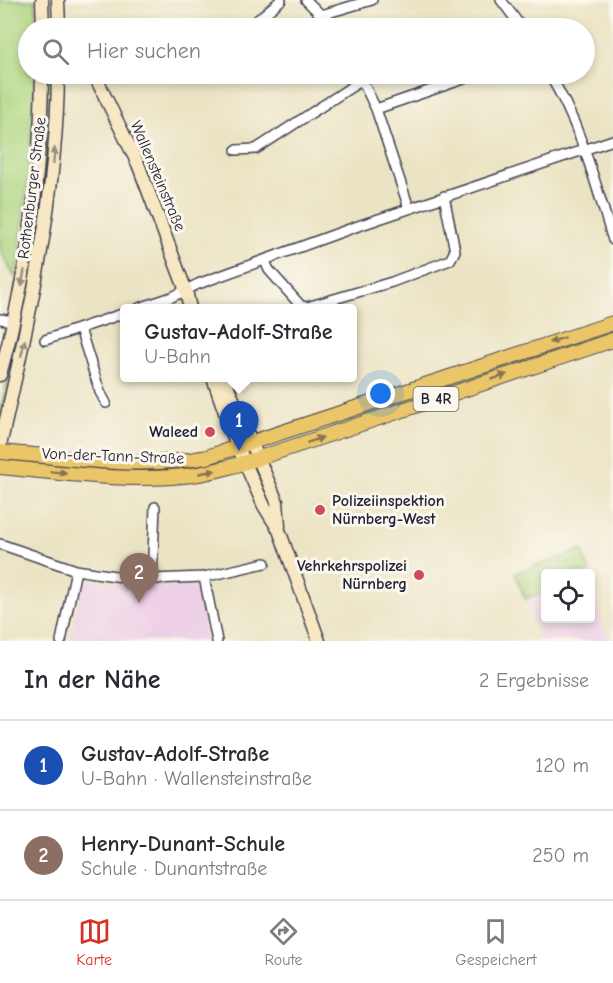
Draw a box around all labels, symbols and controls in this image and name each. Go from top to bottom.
search box [18,18,595,84]
icon: search [39,35,72,68]
text: Hier suchen [87,38,201,64]
street label: Rothenburger Straße [14,116,50,260]
street label: Wallensteinstraße [127,118,189,234]
one-way arrow [49,146,59,165]
one-way arrow [18,268,27,287]
popup [120,304,357,382]
text: Gustav-Adolf-Straße [144,319,333,345]
one-way arrow [548,336,566,346]
one-way arrow [18,339,28,357]
text: U-Bahn [144,345,211,368]
one-way arrow [491,372,509,382]
your location [366,379,395,408]
road number: B 4R [414,387,458,411]
pin: 1 [220,402,258,451]
place label: Waleed [149,423,198,441]
marker: Waleed [203,425,217,439]
one-way arrow [306,434,324,444]
street label: Von-der-Tann-Straße [42,445,184,467]
one-way arrow [49,467,68,477]
one-way arrow [198,467,217,476]
place label: Polizeiinspektion Nürnberg-West [332,492,445,528]
marker: Polizeiinspektion Nürnberg-West [313,503,327,517]
pin: 2 [120,554,158,603]
place label: Vehrkehrspolizei Nürnberg [297,557,407,593]
marker: Vehrkehrspolizei Nürnberg [412,568,426,582]
map controls [541,569,595,623]
button: locate [541,569,595,623]
text: In der Nähe [24,665,161,695]
text: 2 Ergebnisse [479,669,589,692]
text: Gustav-Adolf-Straße [81,741,269,767]
text: 1 [40,754,47,777]
text: 120 m [535,754,589,777]
text: U-Bahn · Wallensteinstraße [81,767,312,790]
text: Henry-Dunant-Schule [81,831,285,857]
text: 2 [39,844,48,867]
text: 250 m [532,844,589,867]
text: Schule · Dunantstraße [81,857,267,880]
tab: Karte [76,915,112,969]
tab: Route [265,915,303,969]
tab: Gespeichert [455,915,537,969]

